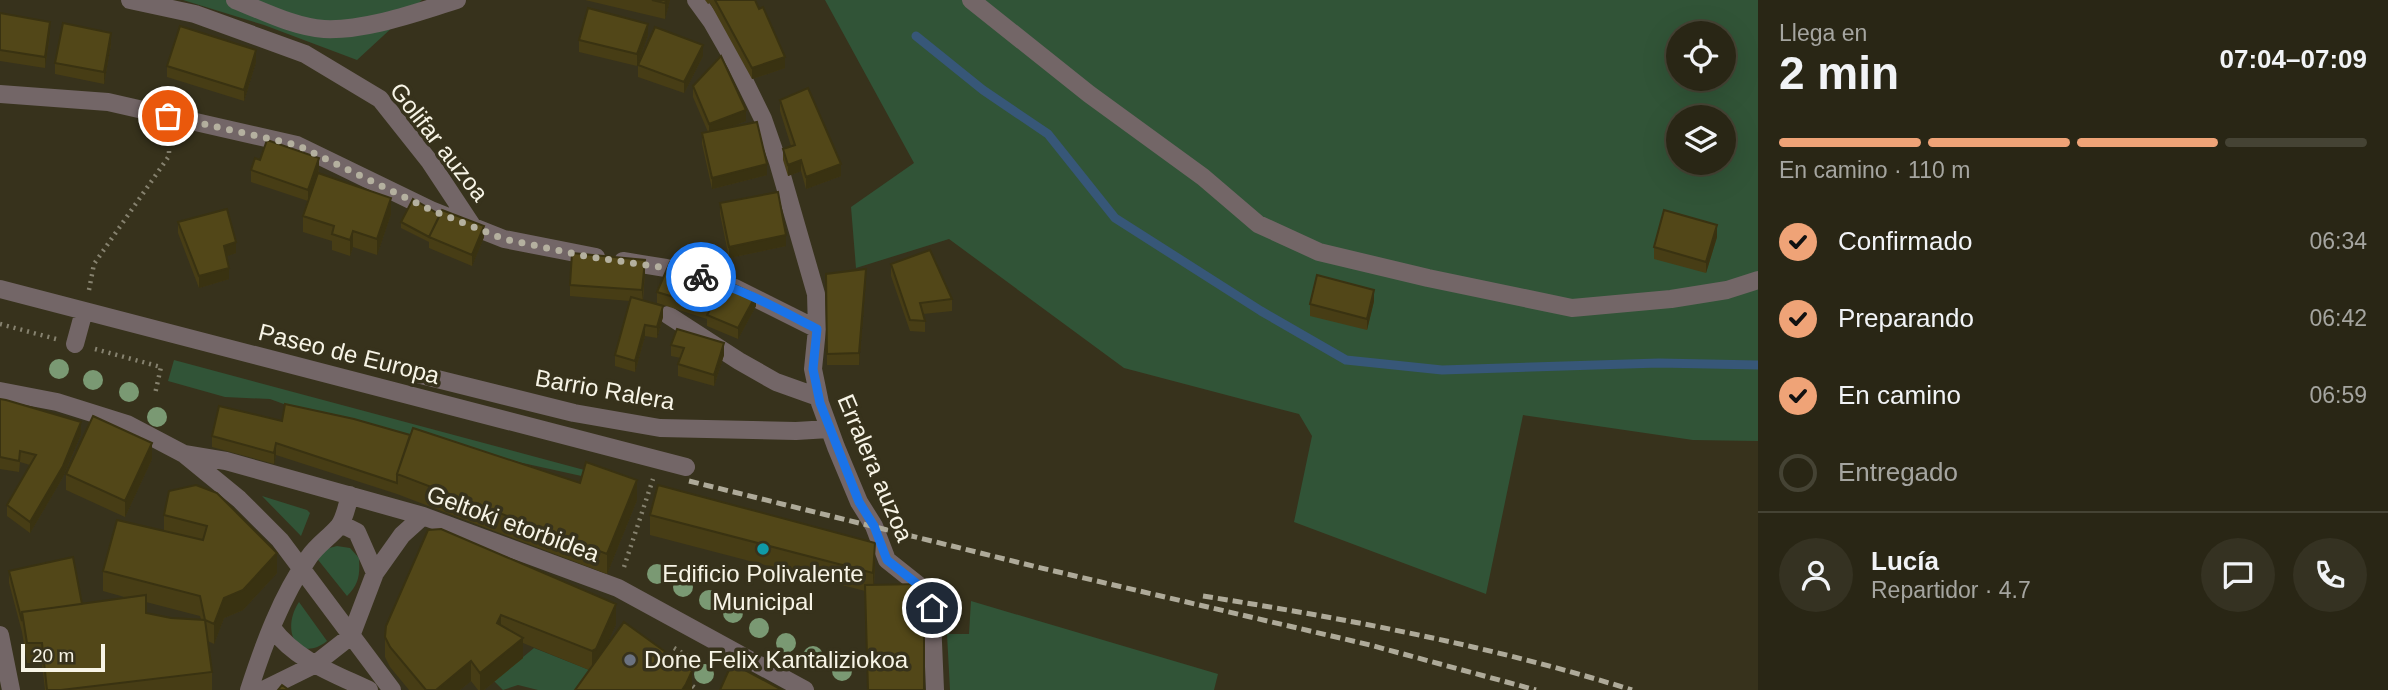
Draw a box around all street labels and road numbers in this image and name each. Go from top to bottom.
street label: Golifar auzoa [385,77,494,207]
street label: Paseo de Europa [256,318,443,389]
street label: Barrio Ralera [533,364,678,415]
street label: Erralera auzoa [832,390,919,546]
street label: Geltoki etorbidea [423,480,604,567]

